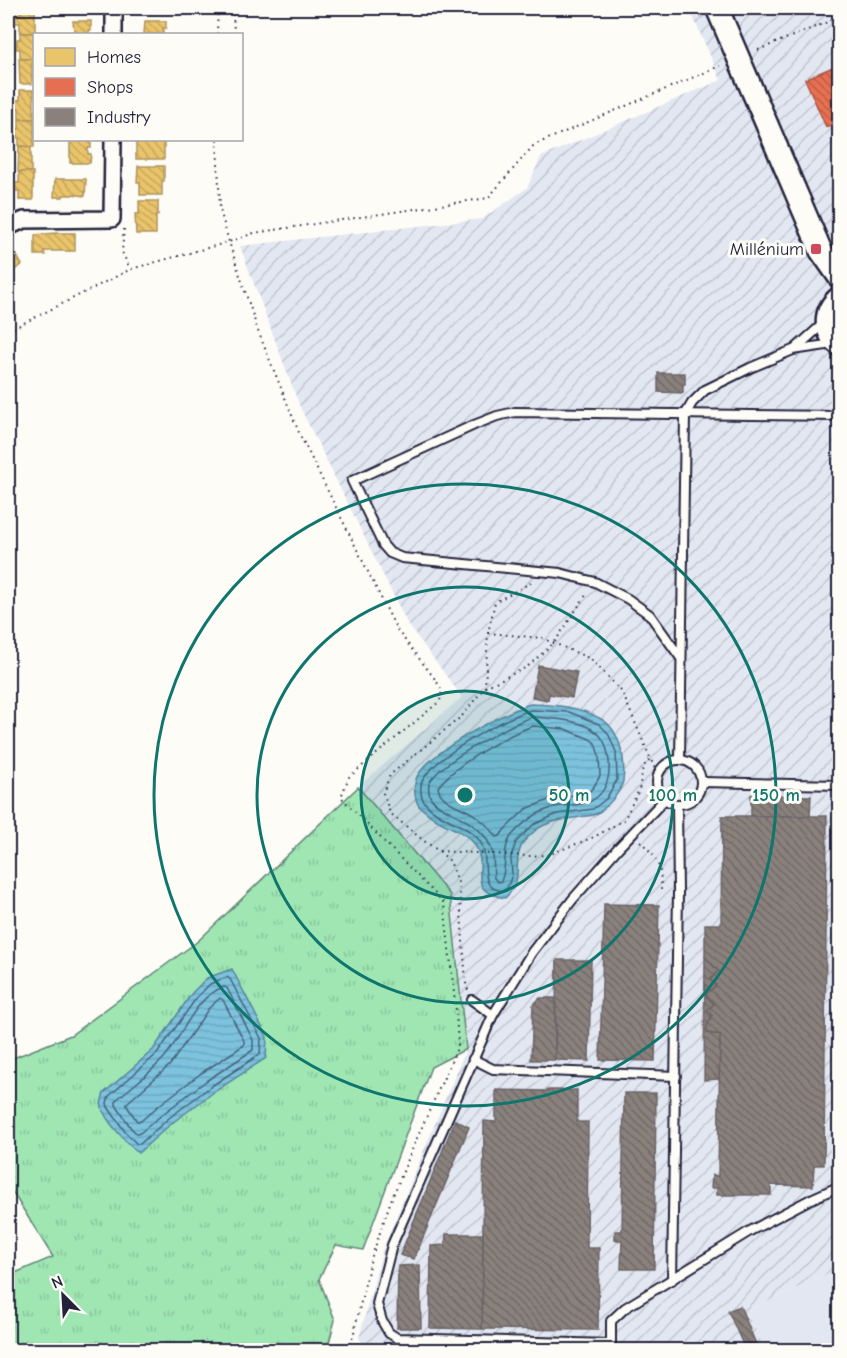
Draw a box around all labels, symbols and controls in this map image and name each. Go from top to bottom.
legend [33,33,243,141]
text: Homes [87,47,141,68]
text: Shops [87,77,133,98]
text: Industry [87,107,152,128]
place label: Millénium [730,239,804,260]
marker: Millénium [809,242,823,256]
centre of rings [455,785,475,805]
text: 50 m [549,785,589,806]
text: 100 m [649,785,697,806]
text: 150 m [752,785,800,806]
north arrow [33,1265,93,1325]
text: N [49,1272,66,1293]

